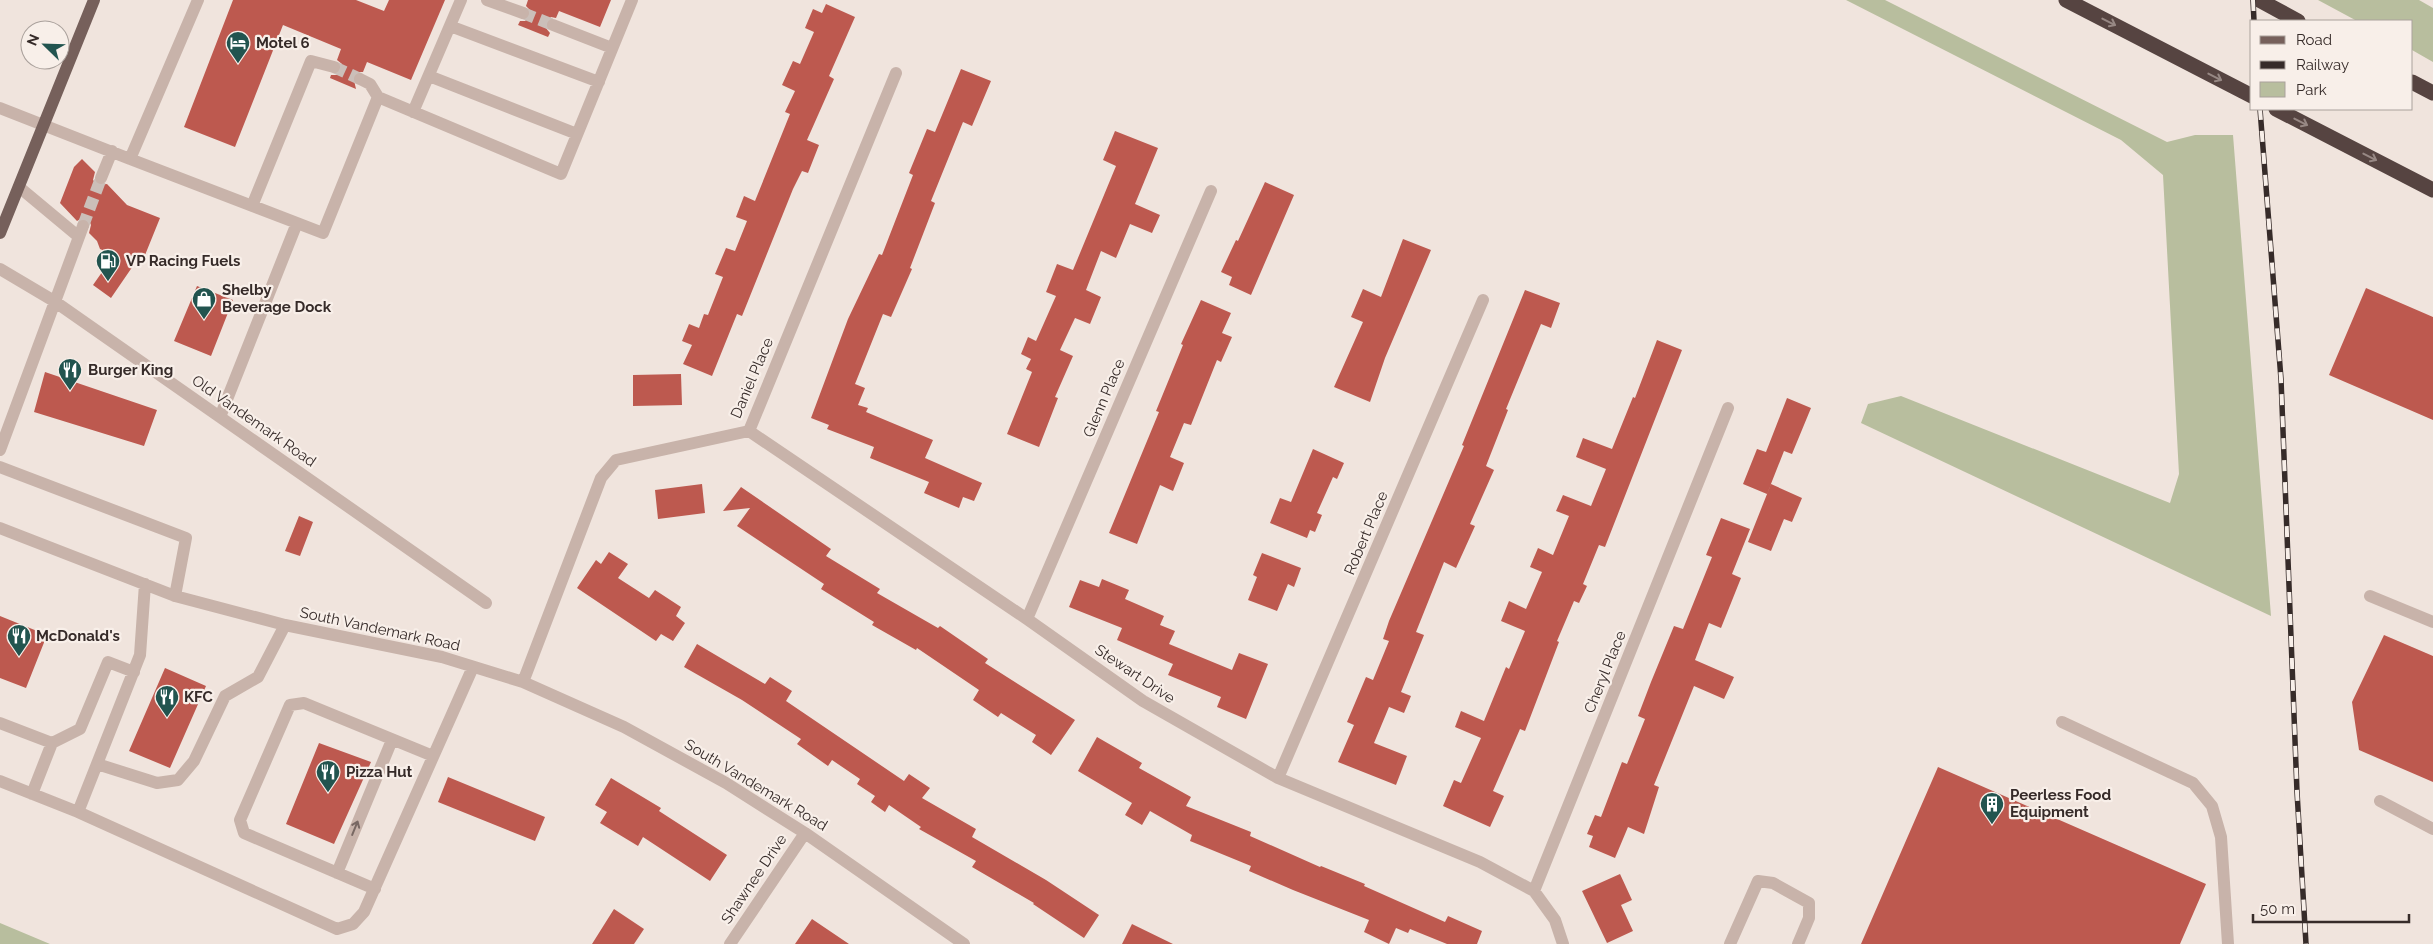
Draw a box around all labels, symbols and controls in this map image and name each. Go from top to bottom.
one-way arrow [2101,18,2116,27]
north arrow [20,20,70,70]
legend [2250,20,2413,110]
hotel icon: Motel 6 [225,30,251,64]
text: Road [2296,31,2332,49]
text: N [24,32,42,48]
place label: Motel 6 [256,34,310,52]
text: Railway [2296,56,2349,74]
one-way arrow [2207,73,2222,82]
text: Park [2296,81,2327,99]
one-way arrow [2294,117,2309,127]
one-way arrow [2362,152,2377,162]
fuel station icon: VP Racing Fuels [95,248,121,282]
place label: VP Racing Fuels [126,252,240,270]
place label: Shelby Beverage Dock [222,281,332,316]
shop icon: Shelby Beverage Dock [191,286,217,320]
street label: Daniel Place [727,335,777,421]
street label: Glenn Place [1079,356,1129,440]
restaurant icon: Burger King [57,357,83,391]
place label: Burger King [88,361,173,379]
street label: Old Vandemark Road [188,371,320,471]
street label: Robert Place [1340,488,1392,578]
street label: South Vandemark Road [298,603,462,655]
restaurant icon: McDonald's [6,623,32,657]
place label: McDonald's [36,627,120,645]
street label: Cheryl Place [1580,628,1630,716]
street label: Stewart Drive [1092,641,1179,707]
restaurant icon: KFC [154,684,180,718]
place label: KFC [184,688,213,706]
street label: South Vandemark Road [681,735,831,835]
restaurant icon: Pizza Hut [315,759,341,793]
place label: Pizza Hut [346,763,413,781]
place label: Peerless Food Equipment [2010,786,2111,821]
building icon: Peerless Food Equipment [1979,791,2005,825]
one-way arrow [351,821,361,836]
street label: Shawnee Drive [717,831,791,927]
scale bar [2253,892,2409,924]
text: 50 m [2260,900,2295,918]

